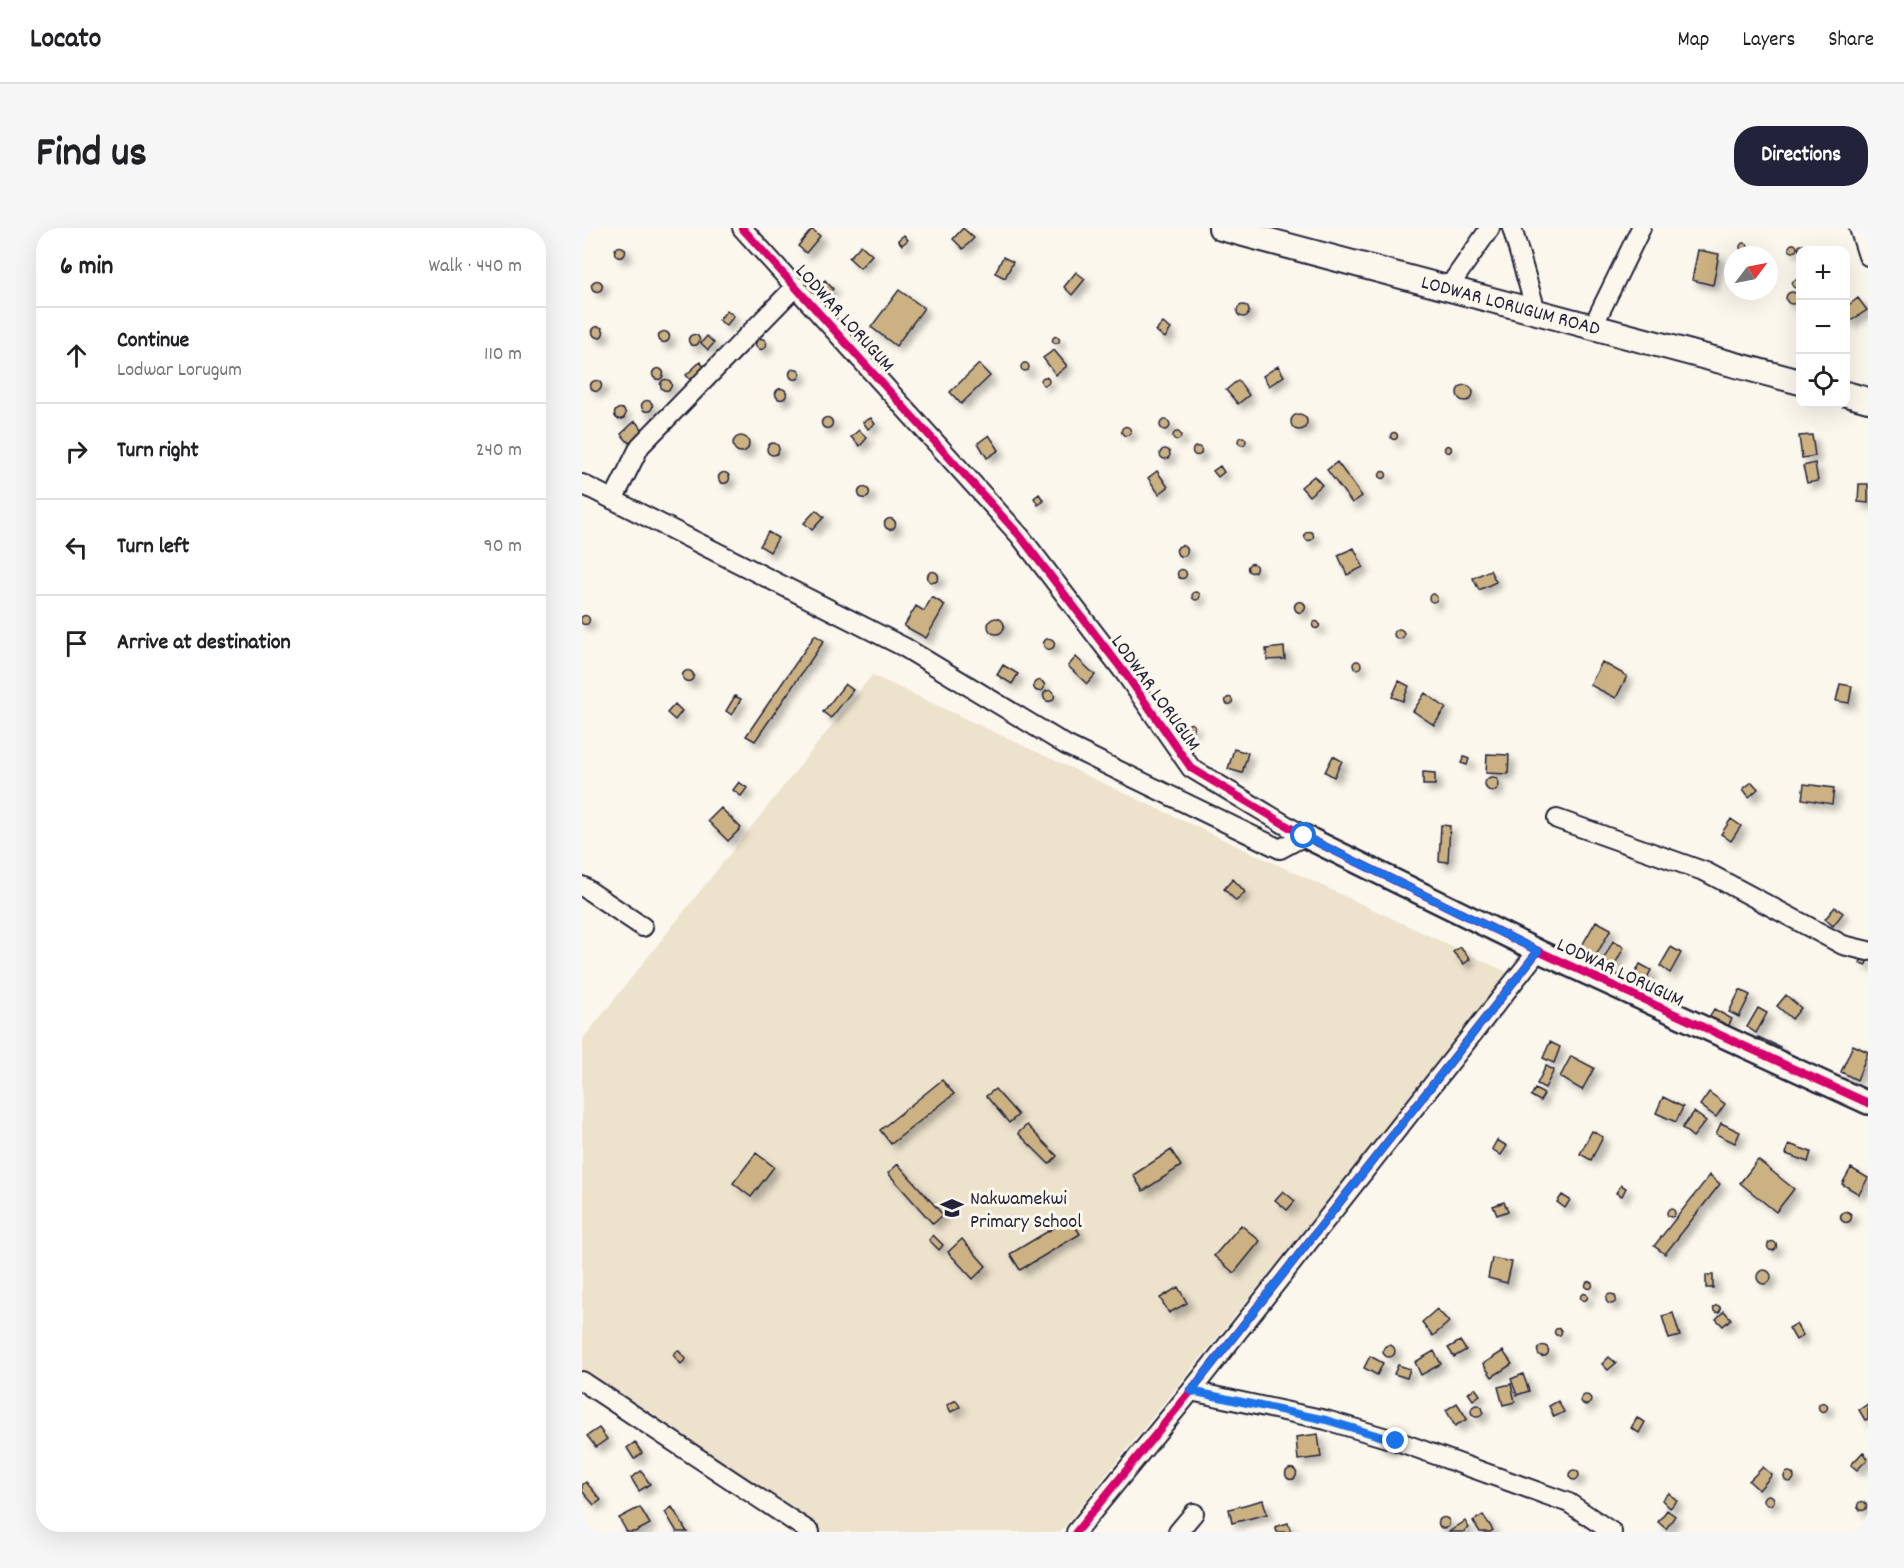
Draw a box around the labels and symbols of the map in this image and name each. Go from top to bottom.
north arrow [1724,246,1778,300]
street label: LODWAR LORUGUM [787,259,900,379]
street label: LODWAR LORUGUM ROAD [1418,270,1603,344]
street label: LODWAR LORUGUM [1103,630,1206,757]
route start [1290,822,1316,848]
street label: LODWAR LORUGUM [1552,932,1688,1015]
place label: Nakwamekwi Primary School [970,1186,1082,1237]
school or university icon: Nakwamekwi Primary School [939,1195,965,1221]
route end [1382,1427,1408,1453]

